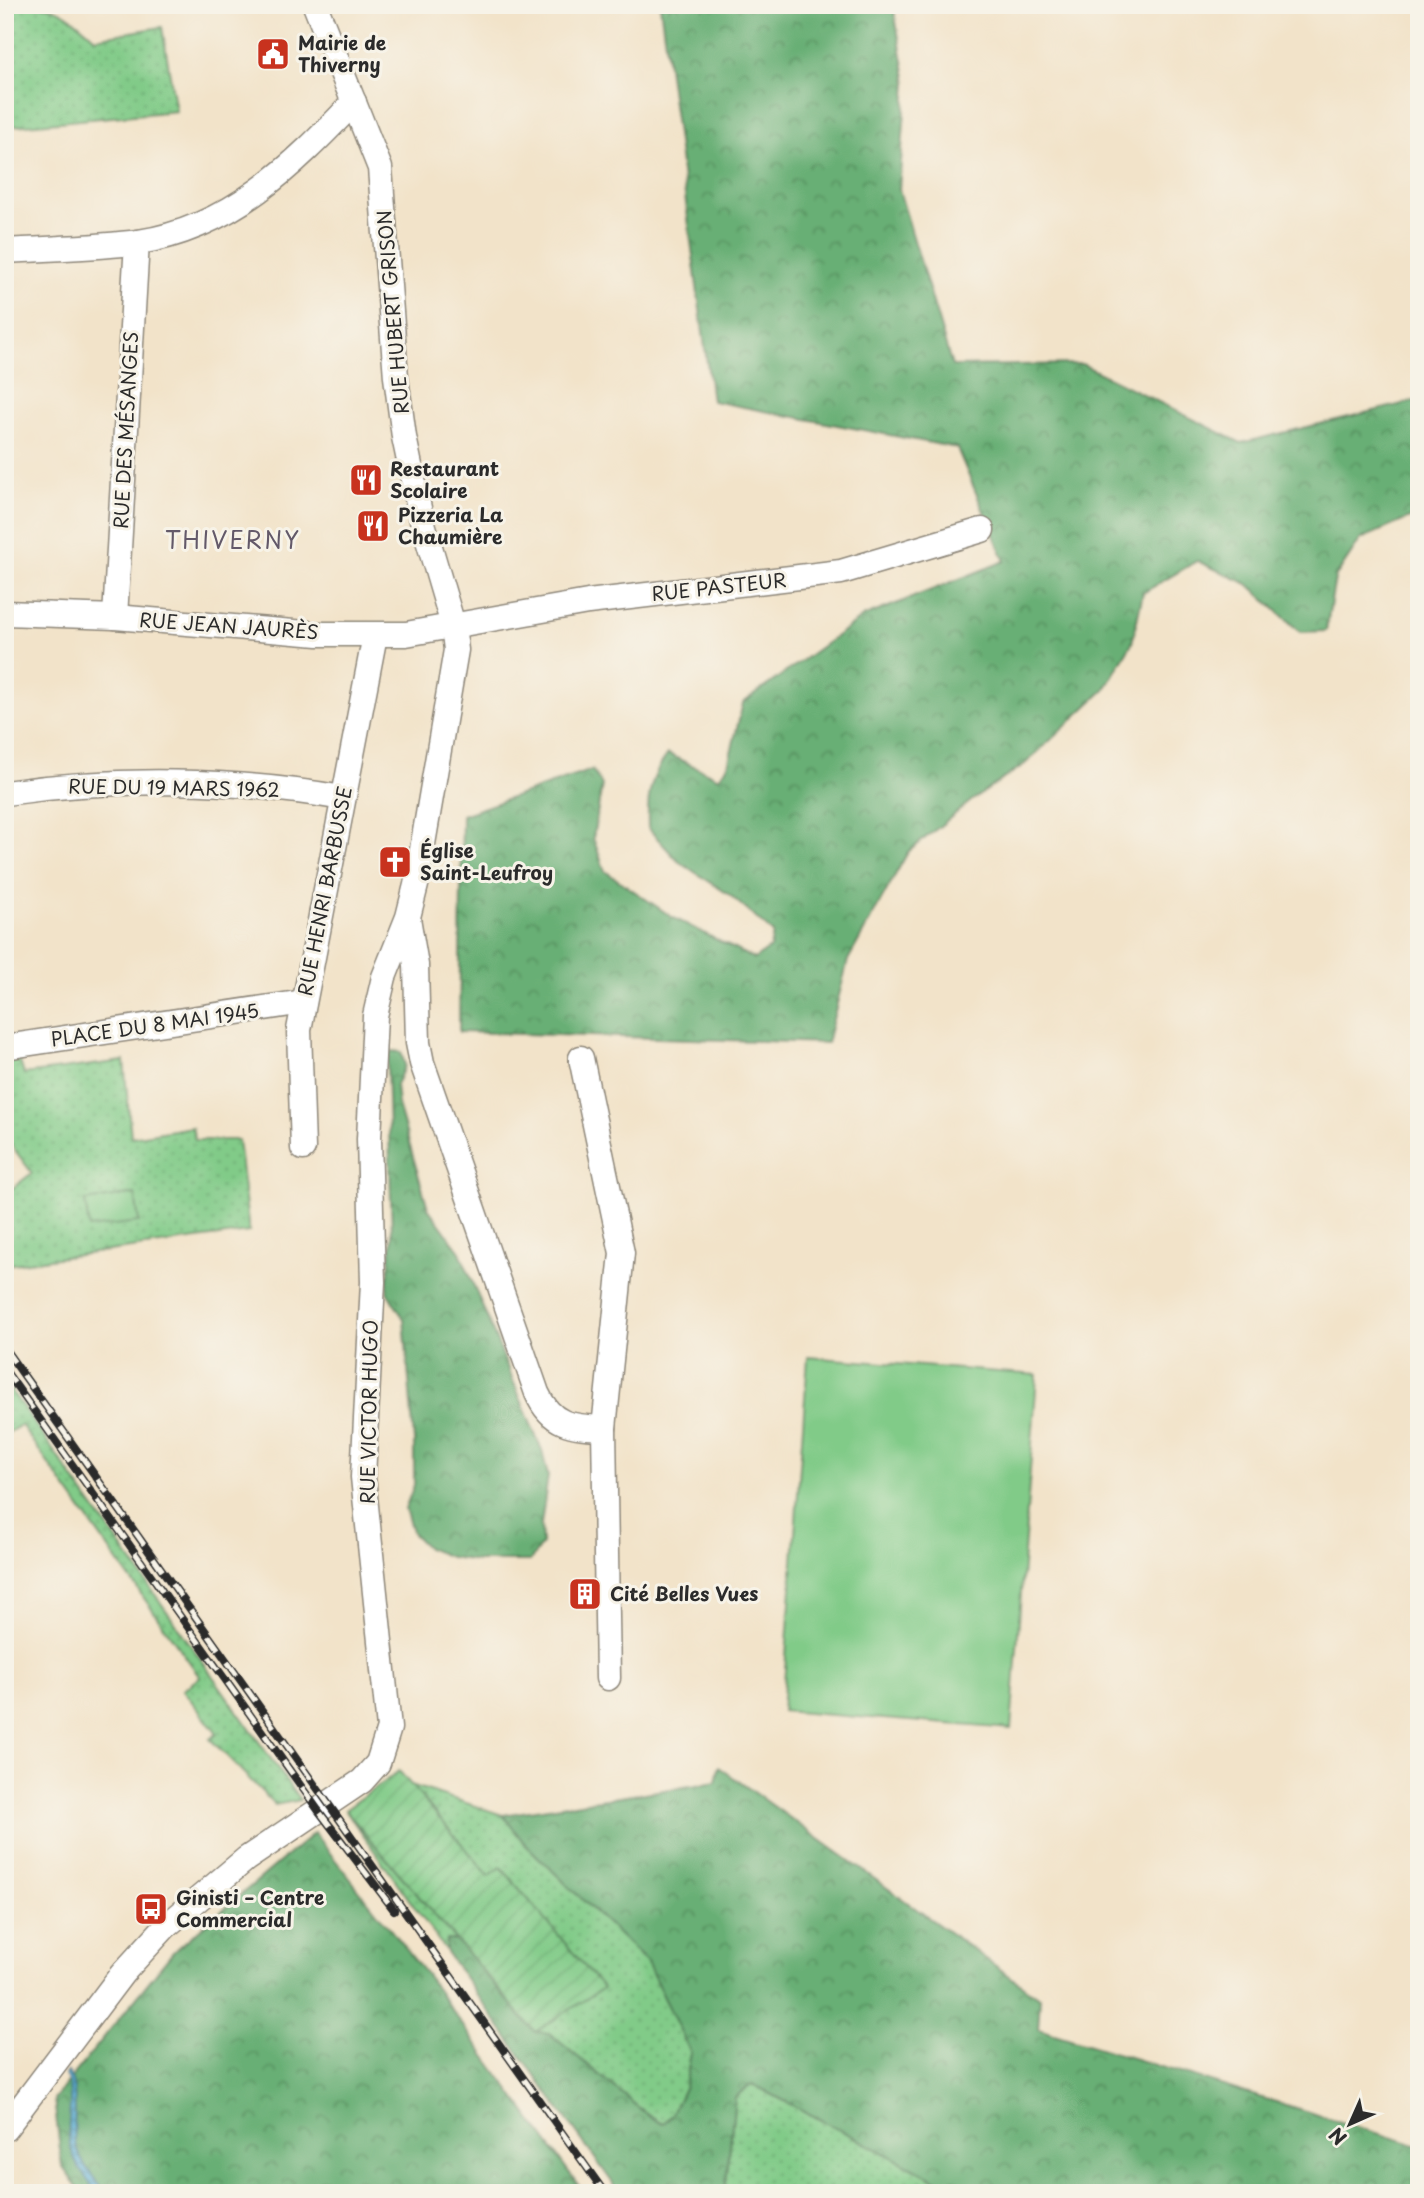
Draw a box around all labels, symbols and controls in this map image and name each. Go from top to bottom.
place label: Mairie de Thiverny [298,28,386,78]
public building icon: Mairie de Thiverny [254,35,292,73]
street label: RUE HUBERT GRISON [369,209,415,415]
street label: RUE DES MÉSANGES [106,330,144,530]
place label: Restaurant Scolaire [390,454,499,504]
restaurant icon: Restaurant Scolaire [347,461,385,499]
place label: Pizzeria La Chaumière [398,500,503,550]
restaurant icon: Pizzeria La Chaumière [354,507,392,545]
district label: THIVERNY [165,522,301,557]
street label: RUE PASTEUR [650,565,788,607]
street label: RUE JEAN JAURÈS [138,605,320,645]
street label: RUE DU 19 MARS 1962 [68,771,280,803]
street label: RUE HENRI BARBUSSE [290,784,358,998]
place label: Église Saint-Leufroy [420,836,553,886]
church icon: Église Saint-Leufroy [376,843,414,881]
street label: PLACE DU 8 MAI 1945 [49,996,261,1052]
street label: RUE VICTOR HUGO [352,1320,384,1504]
building icon: Cité Belles Vues [566,1575,604,1613]
place label: Cité Belles Vues [610,1579,758,1607]
place label: Ginisti – Centre Commercial [176,1883,324,1933]
bus stop icon: Ginisti – Centre Commercial [132,1890,170,1928]
north arrow [1316,2090,1386,2160]
text: N [1322,2122,1352,2152]

